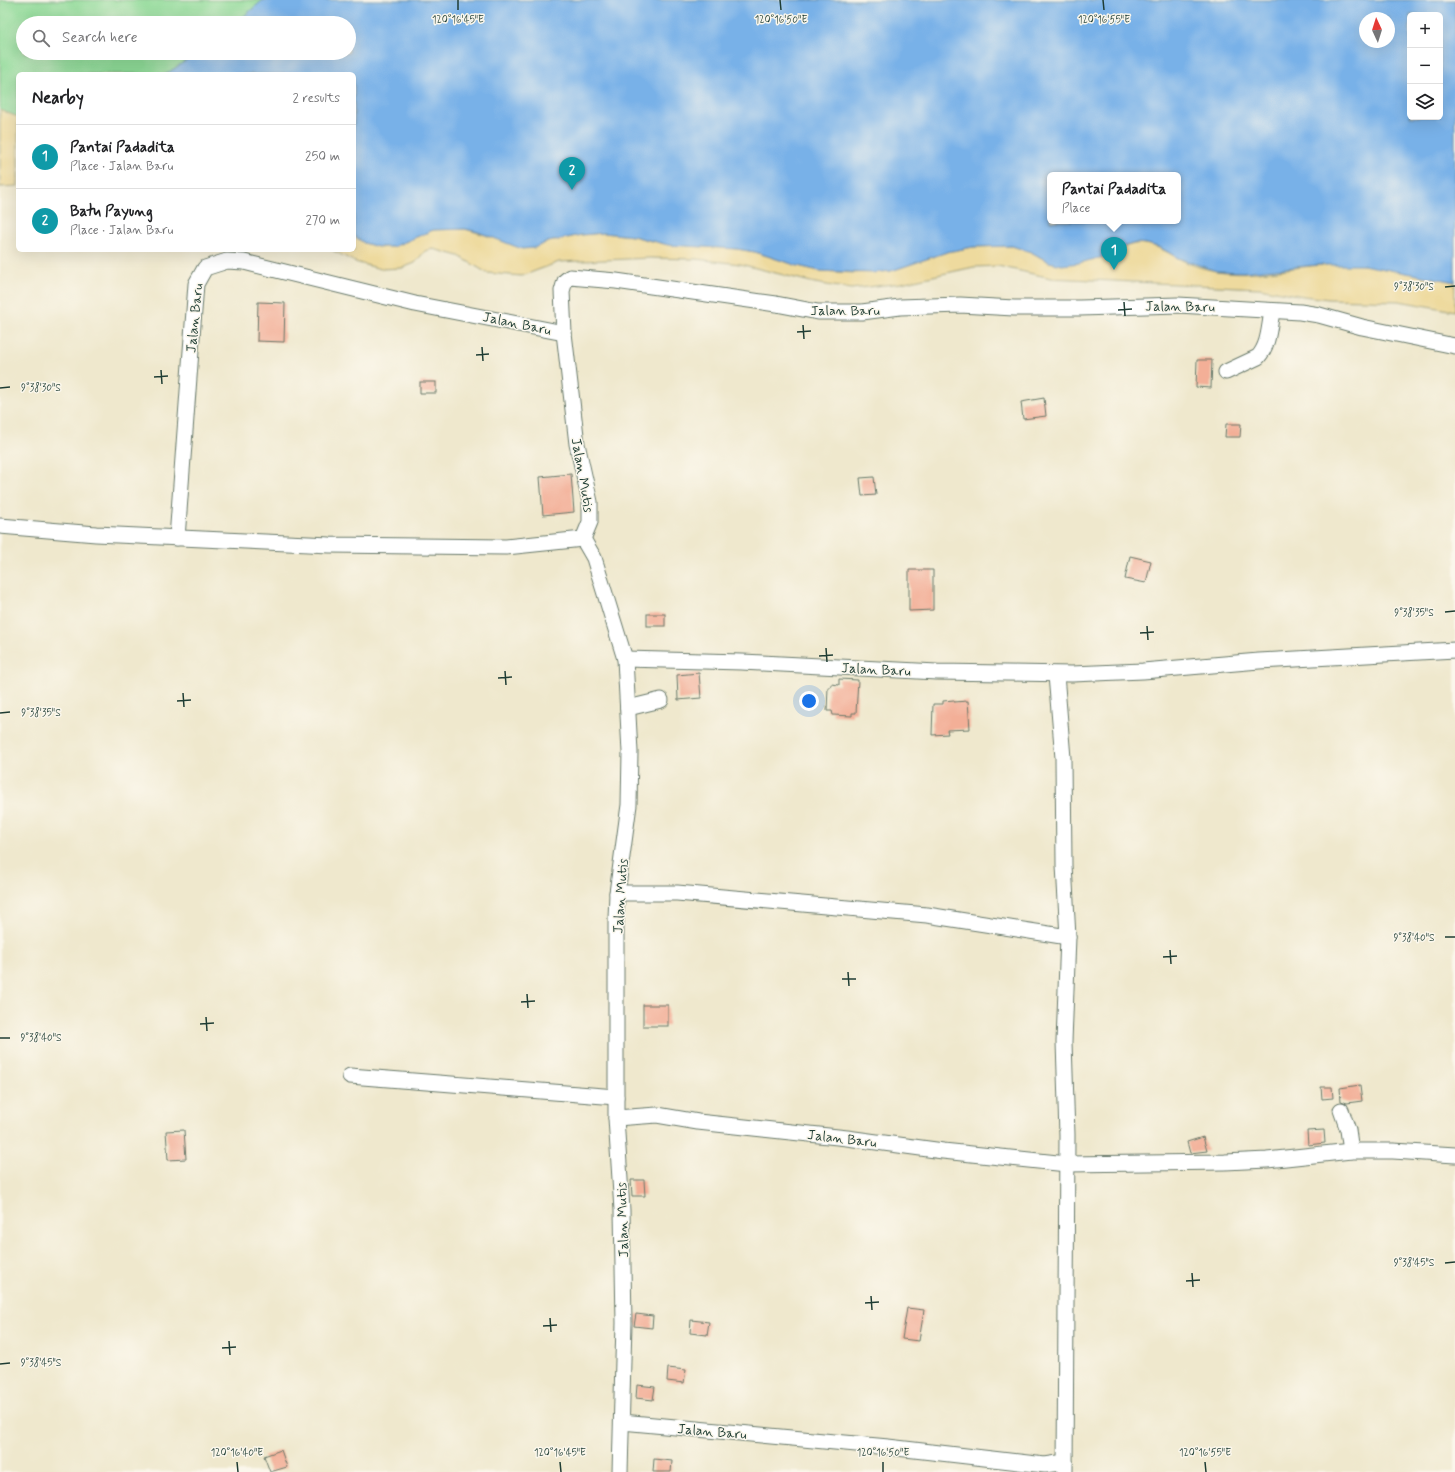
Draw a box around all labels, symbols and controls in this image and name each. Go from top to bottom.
north arrow [1359,12,1395,48]
map controls [1407,12,1443,120]
button: + [1407,12,1443,48]
text: 120°16'45"E [432,13,484,27]
text: 120°16'50"E [755,13,807,27]
text: 120°16'55"E [1078,13,1130,27]
search box [16,16,356,60]
icon: search [30,27,52,49]
text: Search here [62,28,138,48]
button: − [1407,48,1443,84]
button: layers [1407,84,1443,120]
text: Nearby [32,87,84,109]
text: 2 results [293,90,340,107]
text: Pantai Padadita [70,138,175,158]
text: 1 [42,148,48,165]
text: 250 m [305,148,340,165]
pin: 2 [559,157,585,190]
text: Place · Jalan Baru [70,158,173,175]
popup [1047,172,1181,224]
text: Pantai Padadita [1062,180,1166,200]
text: Place [1062,200,1090,217]
text: Batu Payung [70,202,153,222]
text: 2 [42,212,48,229]
text: 270 m [305,212,340,229]
text: Place · Jalan Baru [70,222,173,239]
pin: 1 [1101,237,1127,270]
text: 9°38'30"S [1394,280,1434,294]
street label: Jalan Baru [182,283,208,354]
street label: Jalan Baru [1145,297,1215,317]
street label: Jalan Baru [810,302,880,320]
street label: Jalan Baru [481,308,553,340]
text: 9°38'30"S [21,381,61,395]
street label: Jalan Mutis [567,436,597,514]
text: 9°38'35"S [1394,606,1434,620]
street label: Jalan Baru [841,659,911,681]
your location [799,691,819,711]
text: 9°38'35"S [21,706,61,720]
street label: Jalan Mutis [609,858,633,934]
text: 9°38'40"S [1393,931,1435,945]
text: 9°38'40"S [20,1031,62,1045]
street label: Jalan Baru [806,1126,878,1152]
street label: Jalan Mutis [613,1182,633,1258]
text: 9°38'45"S [1394,1256,1435,1270]
text: 9°38'45"S [21,1356,62,1370]
street label: Jalan Baru [676,1420,747,1444]
text: 120°16'40"E [211,1446,263,1460]
text: 120°16'45"E [534,1446,586,1460]
text: 120°16'50"E [857,1446,909,1460]
text: 120°16'55"E [1179,1446,1231,1460]

